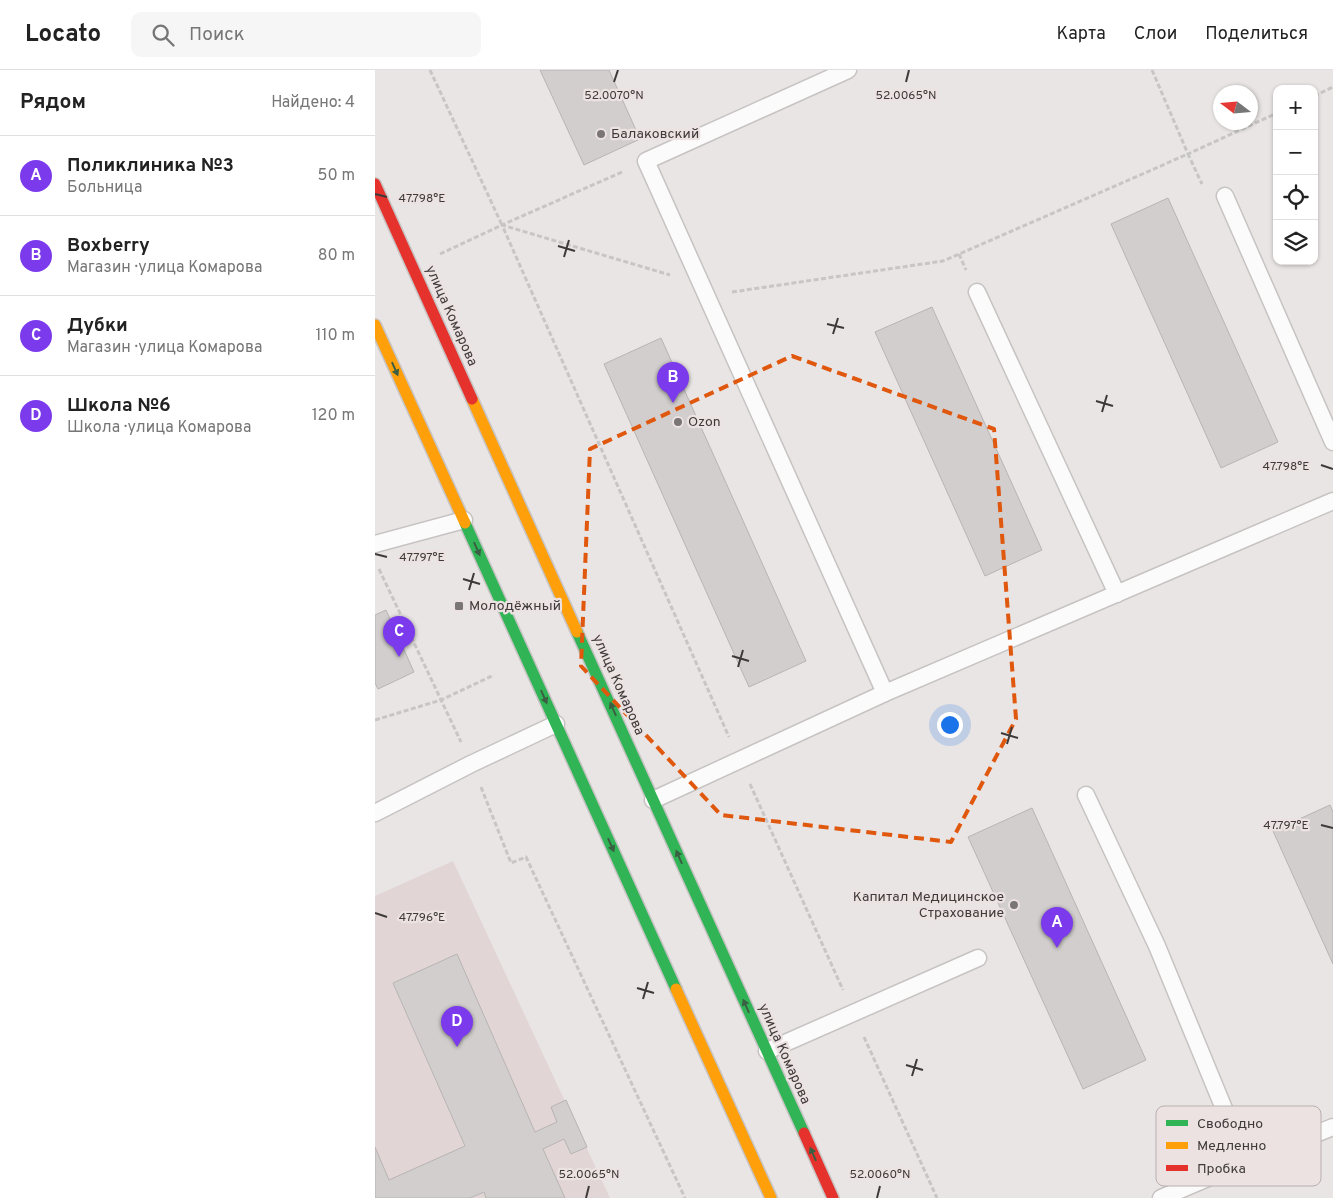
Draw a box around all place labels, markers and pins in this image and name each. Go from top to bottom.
place label: Балаковский [611,126,699,143]
marker: Балаковский [595,128,607,140]
pin: B [657,362,689,403]
place label: Ozon [688,414,721,431]
marker: Ozon [672,416,684,428]
place label: Молодёжный [469,598,561,615]
marker: Молодёжный [453,600,465,612]
pin: C [383,616,415,657]
place label: Капитал Медицинское Страхование [853,889,1004,922]
marker: Капитал Медицинское Страхование [1008,899,1020,911]
pin: A [1041,907,1073,948]
pin: D [441,1006,473,1047]

